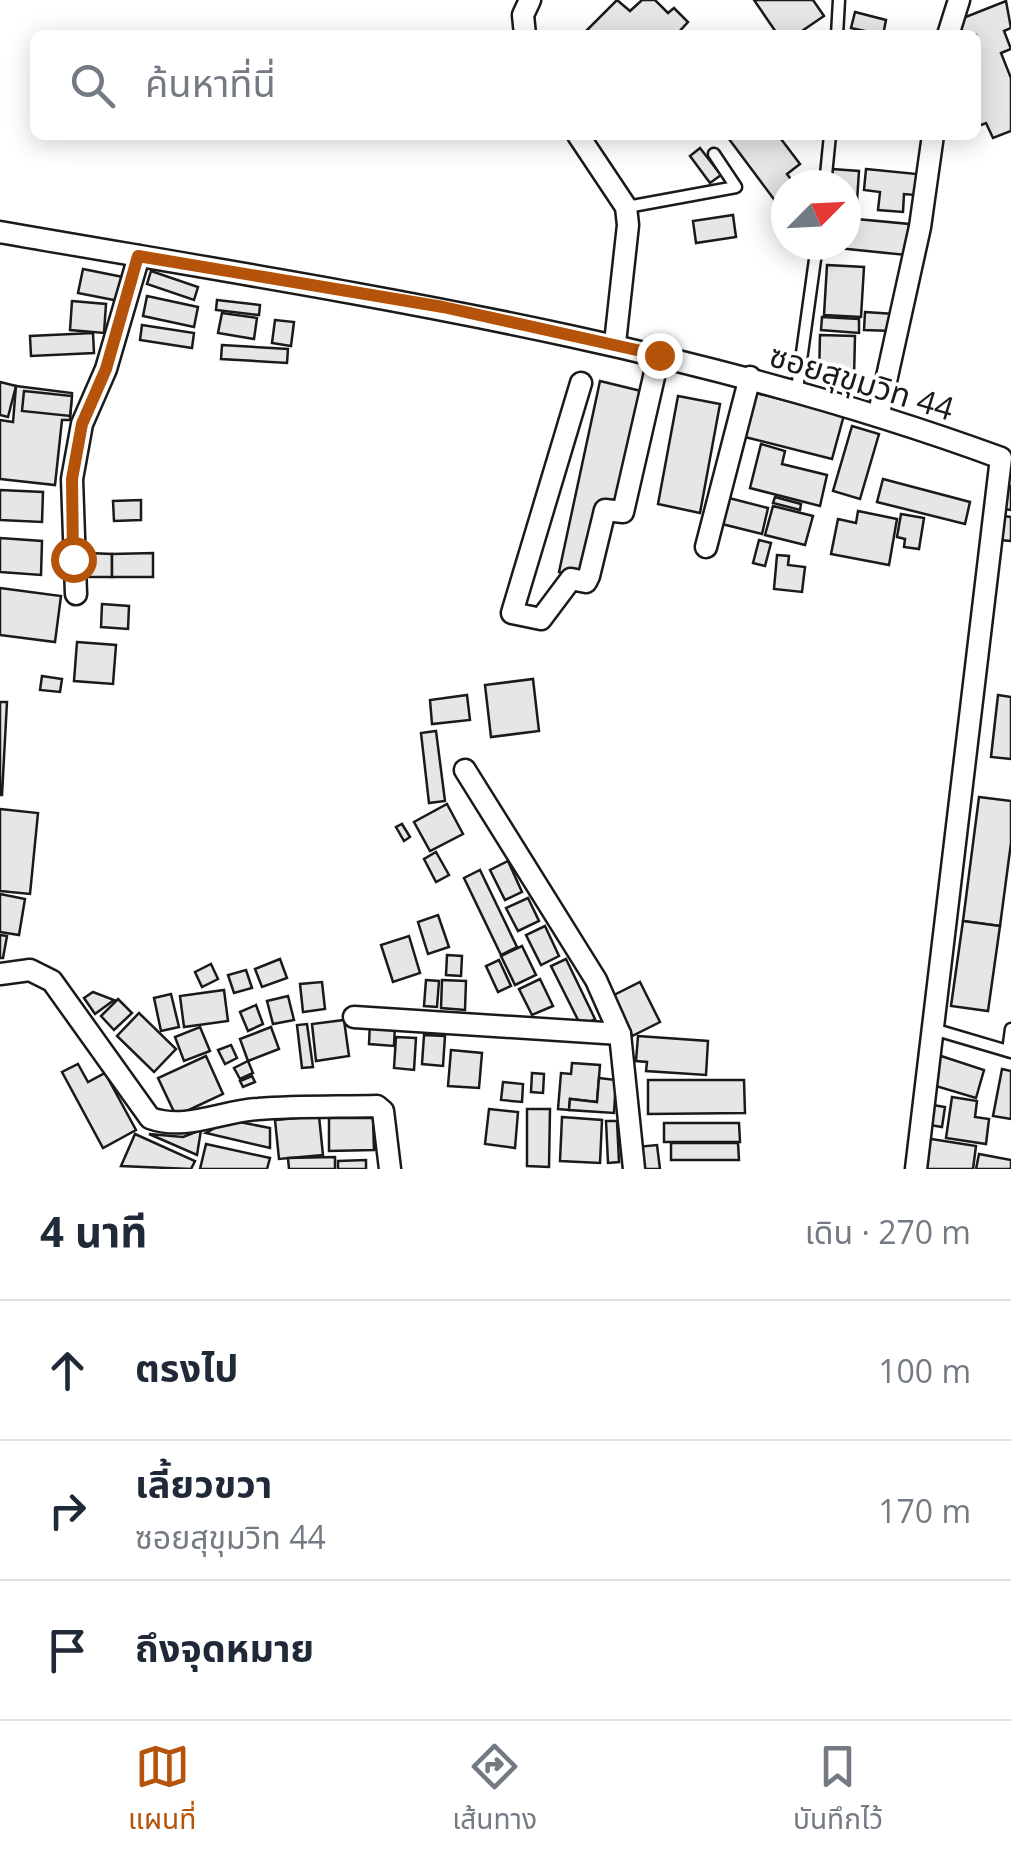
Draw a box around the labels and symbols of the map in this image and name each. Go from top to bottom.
north arrow [771,170,861,260]
route end [637,333,683,379]
street label: ซอยสุขุมวิท 44 [764,333,960,429]
route start [51,537,97,583]

